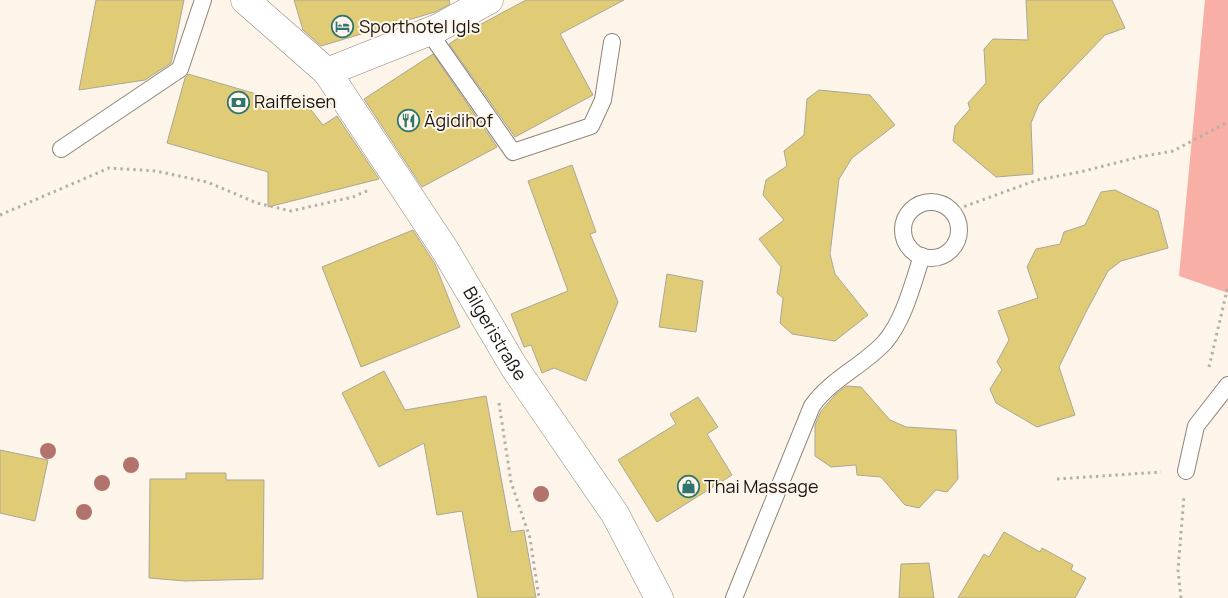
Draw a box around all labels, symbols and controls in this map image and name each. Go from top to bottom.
place label: Sporthotel Igls [359,14,480,38]
hotel icon: Sporthotel Igls [331,15,355,39]
place label: Raiffeisen [254,89,336,113]
bank icon: Raiffeisen [226,90,250,114]
place label: Ägidihof [424,108,493,132]
restaurant icon: Ägidihof [396,109,420,133]
street label: Bilgeristraße [458,282,533,385]
place label: Thai Massage [704,474,818,498]
shop icon: Thai Massage [676,475,700,499]

